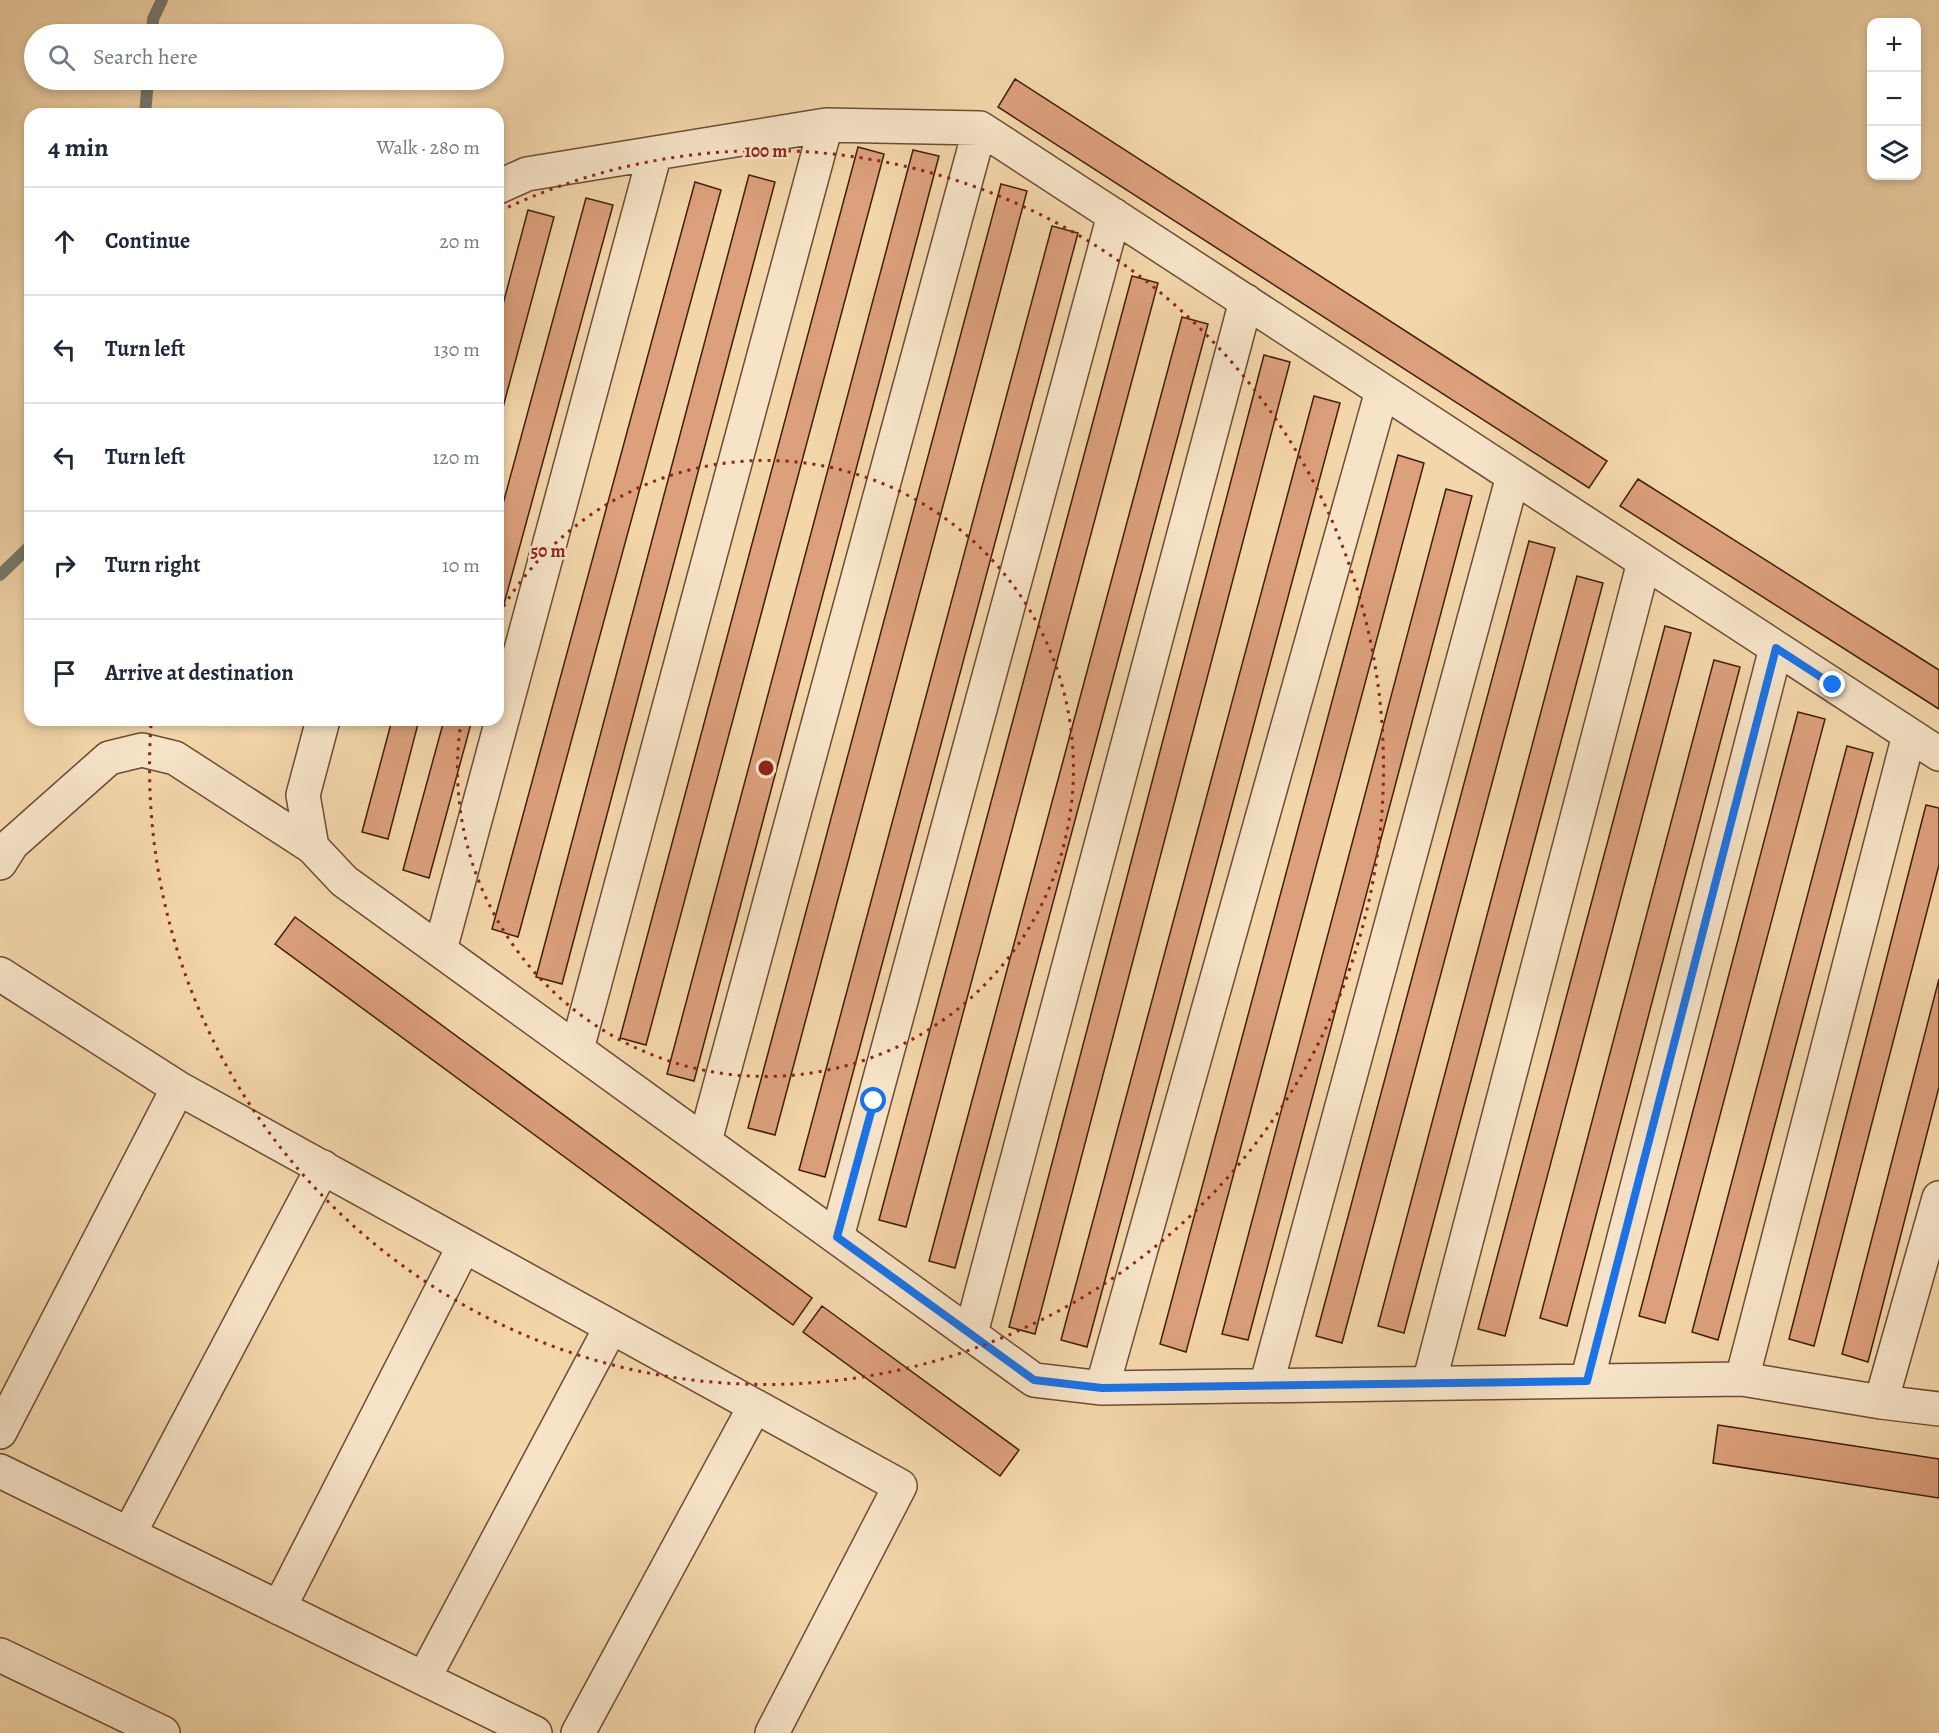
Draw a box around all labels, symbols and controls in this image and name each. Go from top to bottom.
map controls [1867,18,1921,180]
button: + [1867,18,1921,72]
search box [24,24,504,90]
icon: search [45,41,78,74]
text: Search here [93,42,198,72]
button: − [1867,72,1921,126]
button: layers [1867,126,1921,180]
text: 4 min [48,130,109,165]
text: Walk · 280 m [376,134,480,161]
text: 100 m [745,139,787,163]
icon: ahead [48,225,81,258]
text: Continue [105,226,190,256]
text: 20 m [439,228,480,255]
icon: left [48,333,81,366]
text: Turn left [105,334,185,364]
text: 130 m [434,336,480,363]
icon: left [48,441,81,474]
text: Turn left [105,442,185,472]
text: 120 m [432,444,480,471]
text: 50 m [531,539,565,563]
icon: right [48,549,81,582]
text: Turn right [105,550,201,580]
text: 10 m [442,552,480,579]
icon: arrive [48,657,81,690]
text: Arrive at destination [105,658,294,688]
route end [1819,671,1845,697]
centre of rings [756,758,776,778]
route start [860,1087,886,1113]

